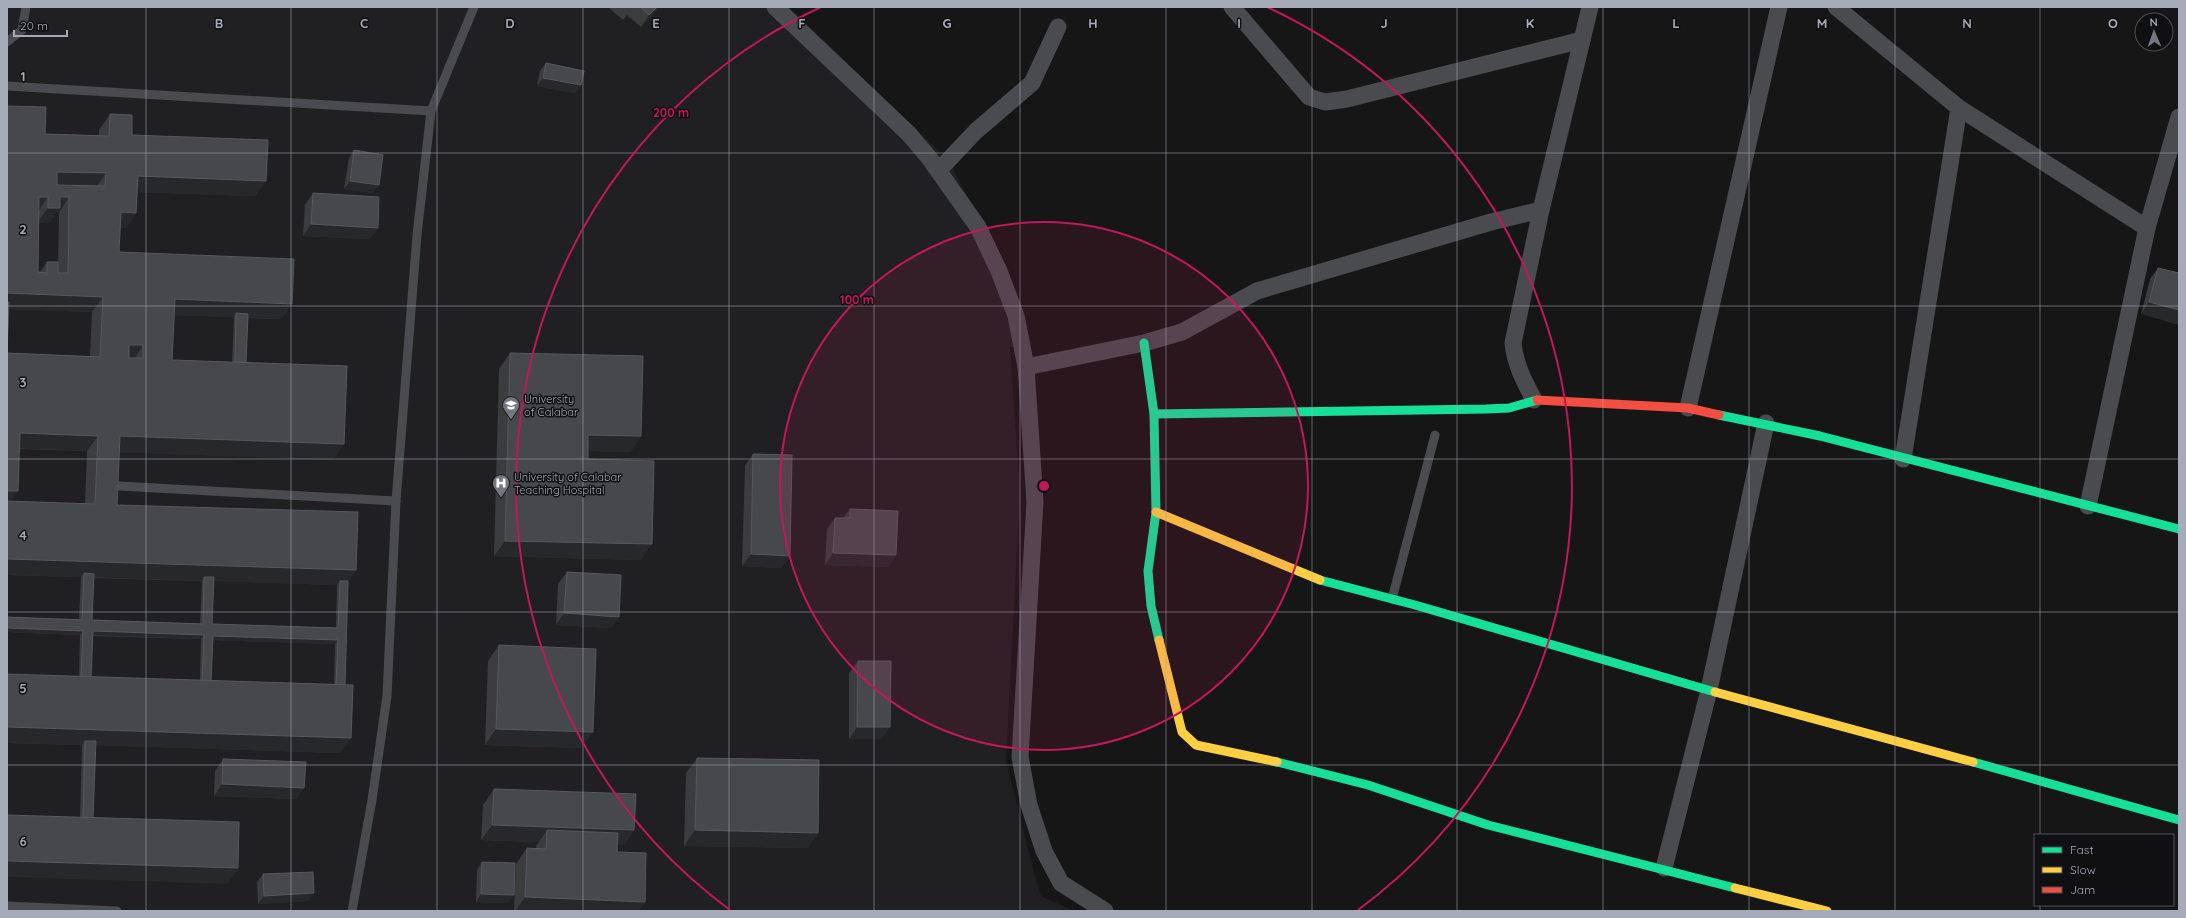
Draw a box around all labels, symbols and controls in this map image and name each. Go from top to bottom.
scale bar [14,12,67,38]
north arrow [2134,12,2174,52]
text: B [215,15,223,31]
text: C [360,15,368,31]
text: D [505,15,515,31]
text: E [652,15,660,31]
text: F [798,15,806,31]
text: G [942,15,952,31]
text: H [1088,15,1098,31]
text: I [1237,15,1241,31]
text: J [1380,15,1388,31]
text: K [1526,15,1535,31]
text: L [1672,15,1680,31]
text: M [1817,15,1827,31]
text: N [1962,15,1972,31]
text: O [2108,15,2118,31]
text: N [2149,15,2158,29]
text: 20 m [20,18,48,33]
text: 1 [20,68,26,84]
text: 200 m [653,105,689,120]
text: 2 [19,221,27,237]
text: 100 m [840,292,874,307]
text: 3 [20,374,27,390]
place label: University of Calabar [524,392,579,419]
school or university icon: University of Calabar [501,395,521,420]
place label: University of Calabar Teaching Hospital [514,470,622,497]
hospital icon: University of Calabar Teaching Hospital [491,473,511,498]
centre of rings [1037,479,1051,493]
text: 4 [19,527,27,543]
text: 5 [19,680,27,696]
text: 6 [19,833,27,849]
legend [2034,834,2174,906]
text: Fast [2070,842,2094,857]
text: Slow [2070,862,2096,877]
text: Jam [2070,882,2095,897]

